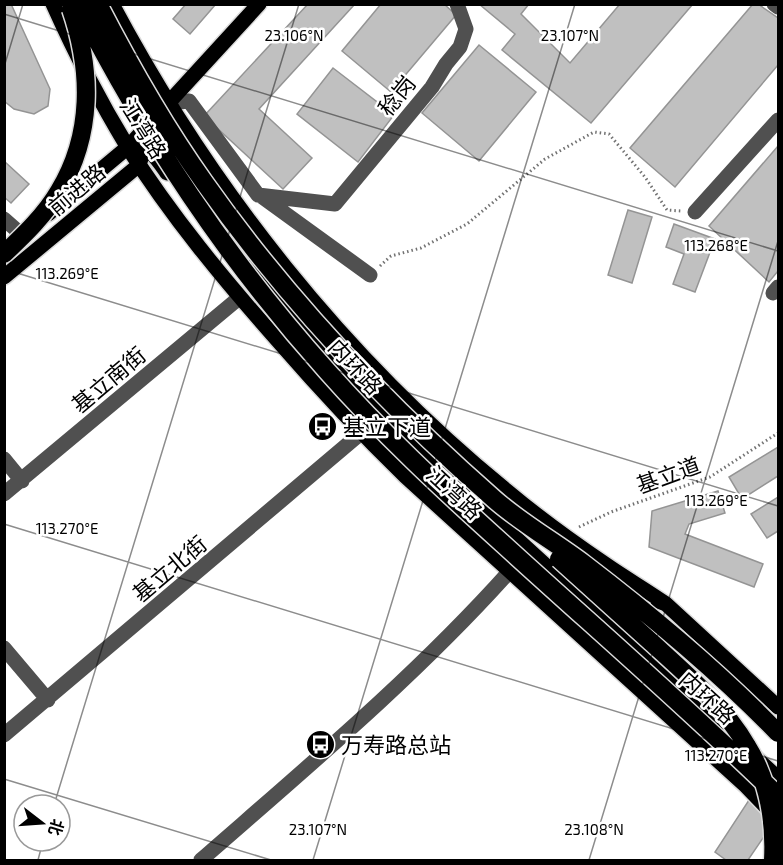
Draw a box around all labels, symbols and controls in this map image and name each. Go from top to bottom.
text: 23.106°N [264,26,324,44]
text: 23.107°N [541,26,599,44]
street label: 稔岗 [372,70,420,120]
street label: 江湾路 [115,93,173,163]
street label: 前进路 [42,158,110,220]
text: 113.268°E [684,236,748,254]
text: 113.269°E [35,264,99,282]
street label: 内环路 [324,333,388,399]
street label: 基立南街 [66,341,150,417]
bus stop icon: 基立下道 [306,410,338,442]
place label: 基立下道 [343,413,431,439]
street label: 基立道 [633,450,703,498]
street label: 江湾路 [422,460,488,524]
text: 113.269°E [684,491,748,509]
text: 113.270°E [36,519,98,537]
street label: 基立北街 [127,530,211,606]
street label: 内环路 [675,665,741,729]
bus stop icon: 万寿路总站 [304,728,336,760]
place label: 万寿路总站 [341,731,451,757]
text: 113.270°E [685,746,747,764]
north arrow [12,793,72,853]
text: 北 [45,817,68,838]
text: 23.107°N [289,820,347,838]
text: 23.108°N [564,820,624,838]

